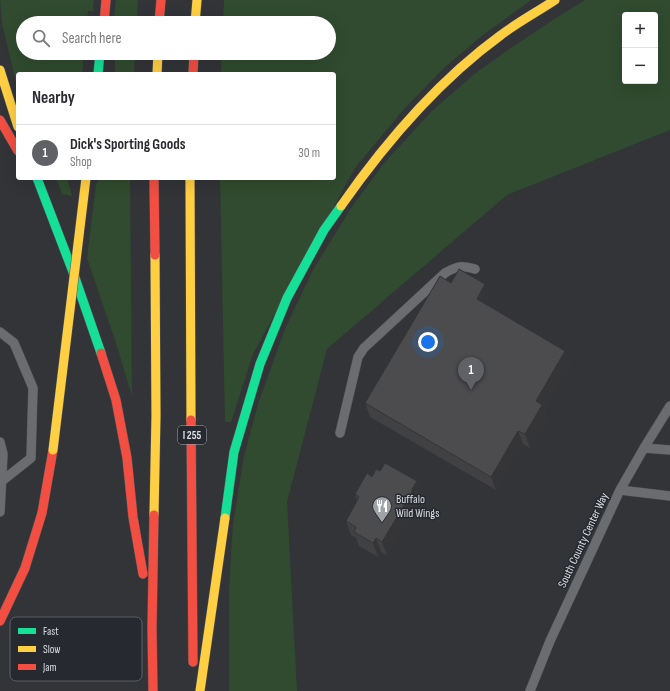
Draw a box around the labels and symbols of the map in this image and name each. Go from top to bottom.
your location [418,332,438,352]
pin: 1 [458,357,484,390]
road number: I 255 [178,426,206,444]
street label: South County Center Way [555,490,612,590]
place label: Buffalo Wild Wings [396,492,439,521]
restaurant icon: Buffalo Wild Wings [371,495,393,523]
legend [10,617,142,681]
text: Fast [43,625,59,638]
text: Slow [43,643,60,656]
text: Jam [42,661,57,674]

